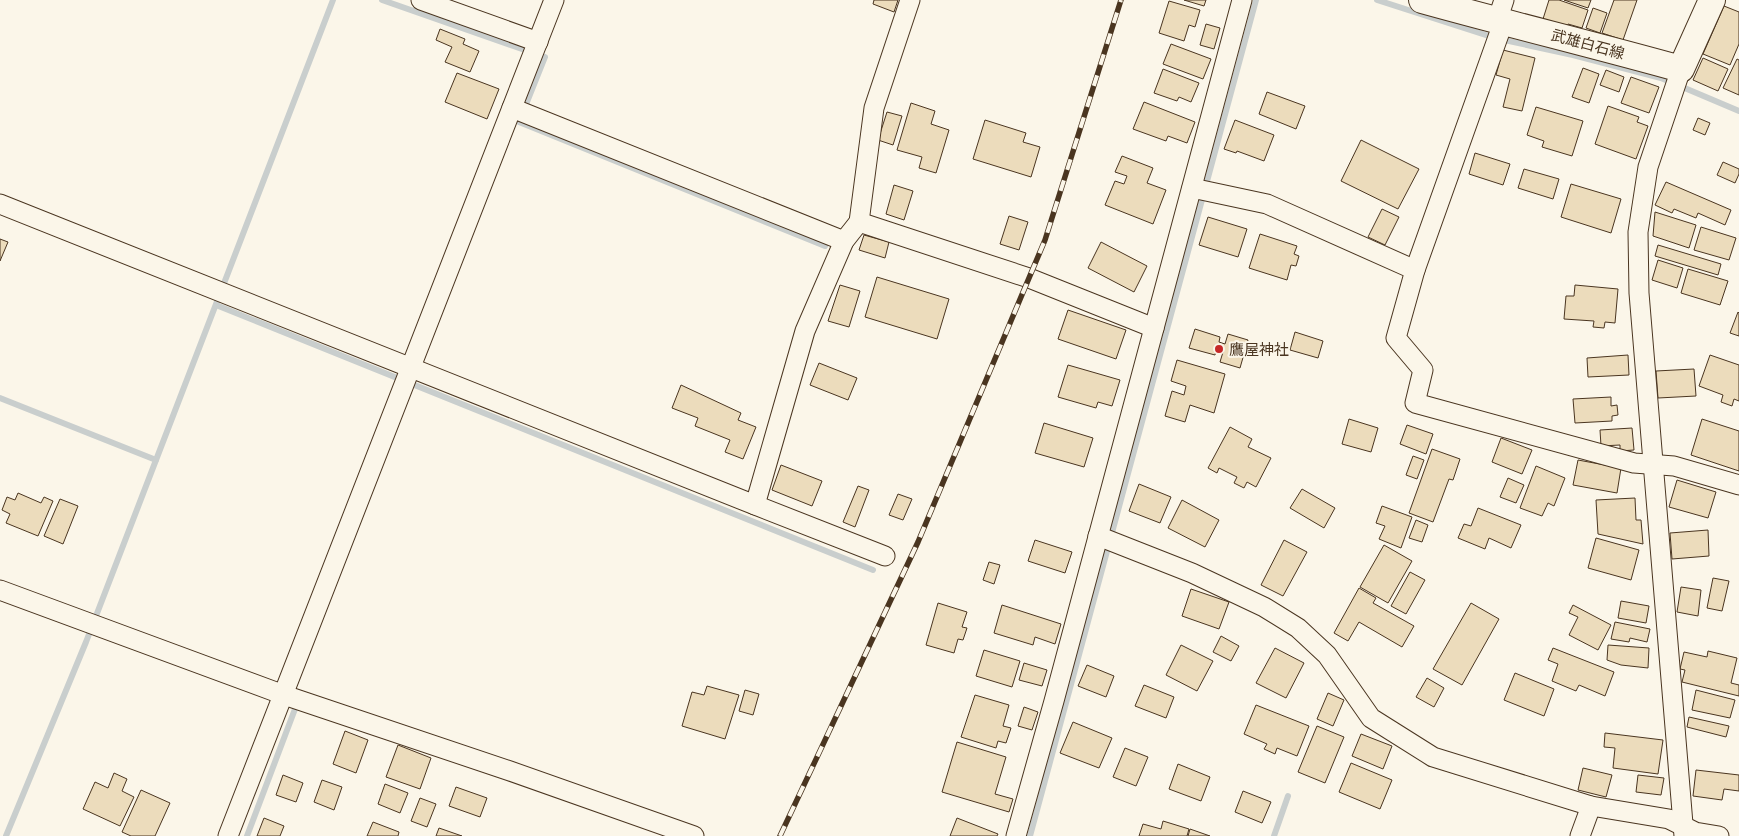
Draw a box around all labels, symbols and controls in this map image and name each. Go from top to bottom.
street label: 武雄白石線 [1550,26,1626,62]
place label: 鷹屋神社 [1229,341,1289,358]
marker: 鷹屋神社 [1213,343,1225,355]

